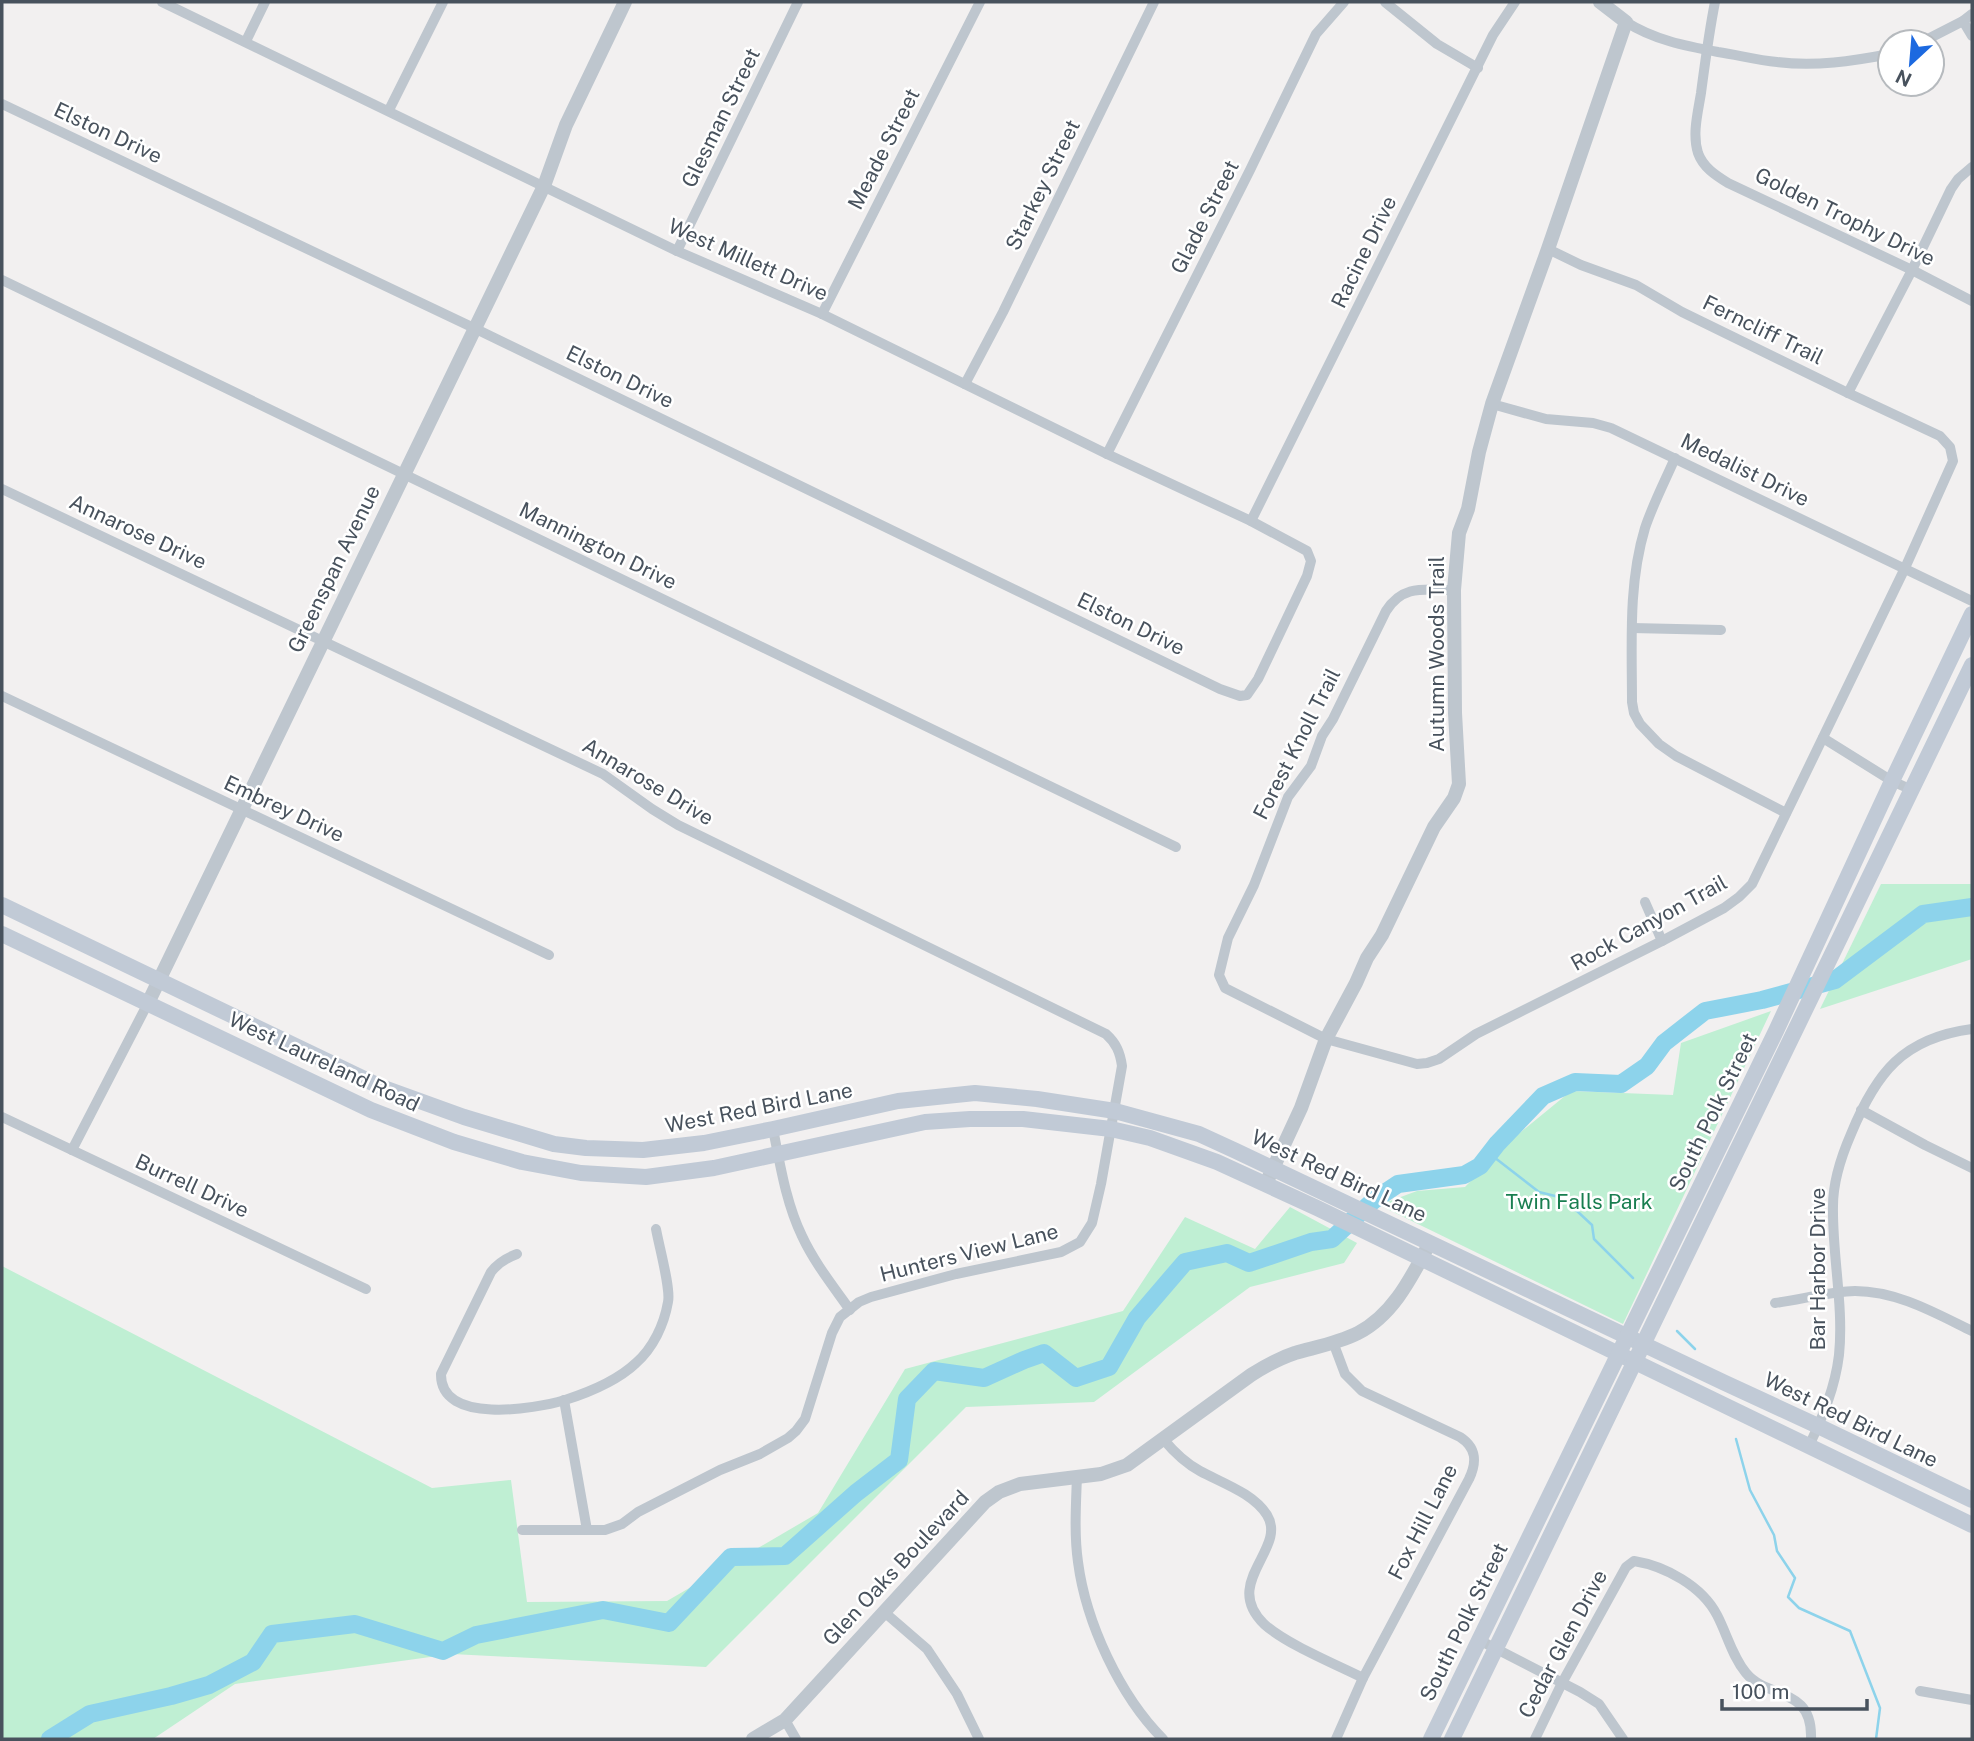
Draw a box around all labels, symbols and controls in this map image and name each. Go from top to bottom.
north arrow [1876,28,1946,98]
street label: Glesman Street [676,44,765,192]
text: N [1892,65,1915,91]
street label: Meade Street [842,84,925,214]
street label: Elston Drive [50,97,166,168]
street label: Starkey Street [1000,115,1085,254]
street label: Glade Street [1165,156,1244,278]
street label: Golden Trophy Drive [1751,162,1939,271]
street label: Racine Drive [1326,192,1401,312]
street label: West Millett Drive [664,213,832,306]
street label: Ferncliff Trail [1699,290,1828,370]
street label: Elston Drive [562,340,678,413]
street label: Medalist Drive [1677,428,1814,511]
street label: Greenspan Avenue [282,481,385,657]
street label: Annarose Drive [66,489,211,574]
street label: Mannington Drive [515,497,681,595]
street label: Autumn Woods Trail [1424,556,1449,752]
street label: Elston Drive [1073,587,1189,660]
street label: Forest Knoll Trail [1248,664,1345,824]
street label: Annarose Drive [578,733,718,830]
street label: Embrey Drive [220,770,348,847]
street label: Rock Canyon Trail [1566,869,1731,976]
street label: West Laureland Road [225,1006,424,1117]
street label: South Polk Street [1663,1029,1762,1195]
street label: West Red Bird Lane [663,1077,855,1138]
street label: West Red Bird Lane [1248,1124,1431,1227]
street label: Burrell Drive [131,1148,253,1223]
street label: Bar Harbor Drive [1805,1188,1830,1350]
park label: Twin Falls Park [1506,1189,1653,1214]
street label: Hunters View Lane [877,1218,1061,1287]
street label: West Red Bird Lane [1760,1367,1942,1473]
street label: Fox Hill Lane [1383,1460,1462,1584]
street label: Glen Oaks Boulevard [817,1485,974,1650]
street label: South Polk Street [1414,1539,1513,1705]
street label: Cedar Glen Drive [1513,1565,1612,1722]
scale bar [1722,1668,1867,1712]
text: 100 m [1732,1679,1789,1704]

